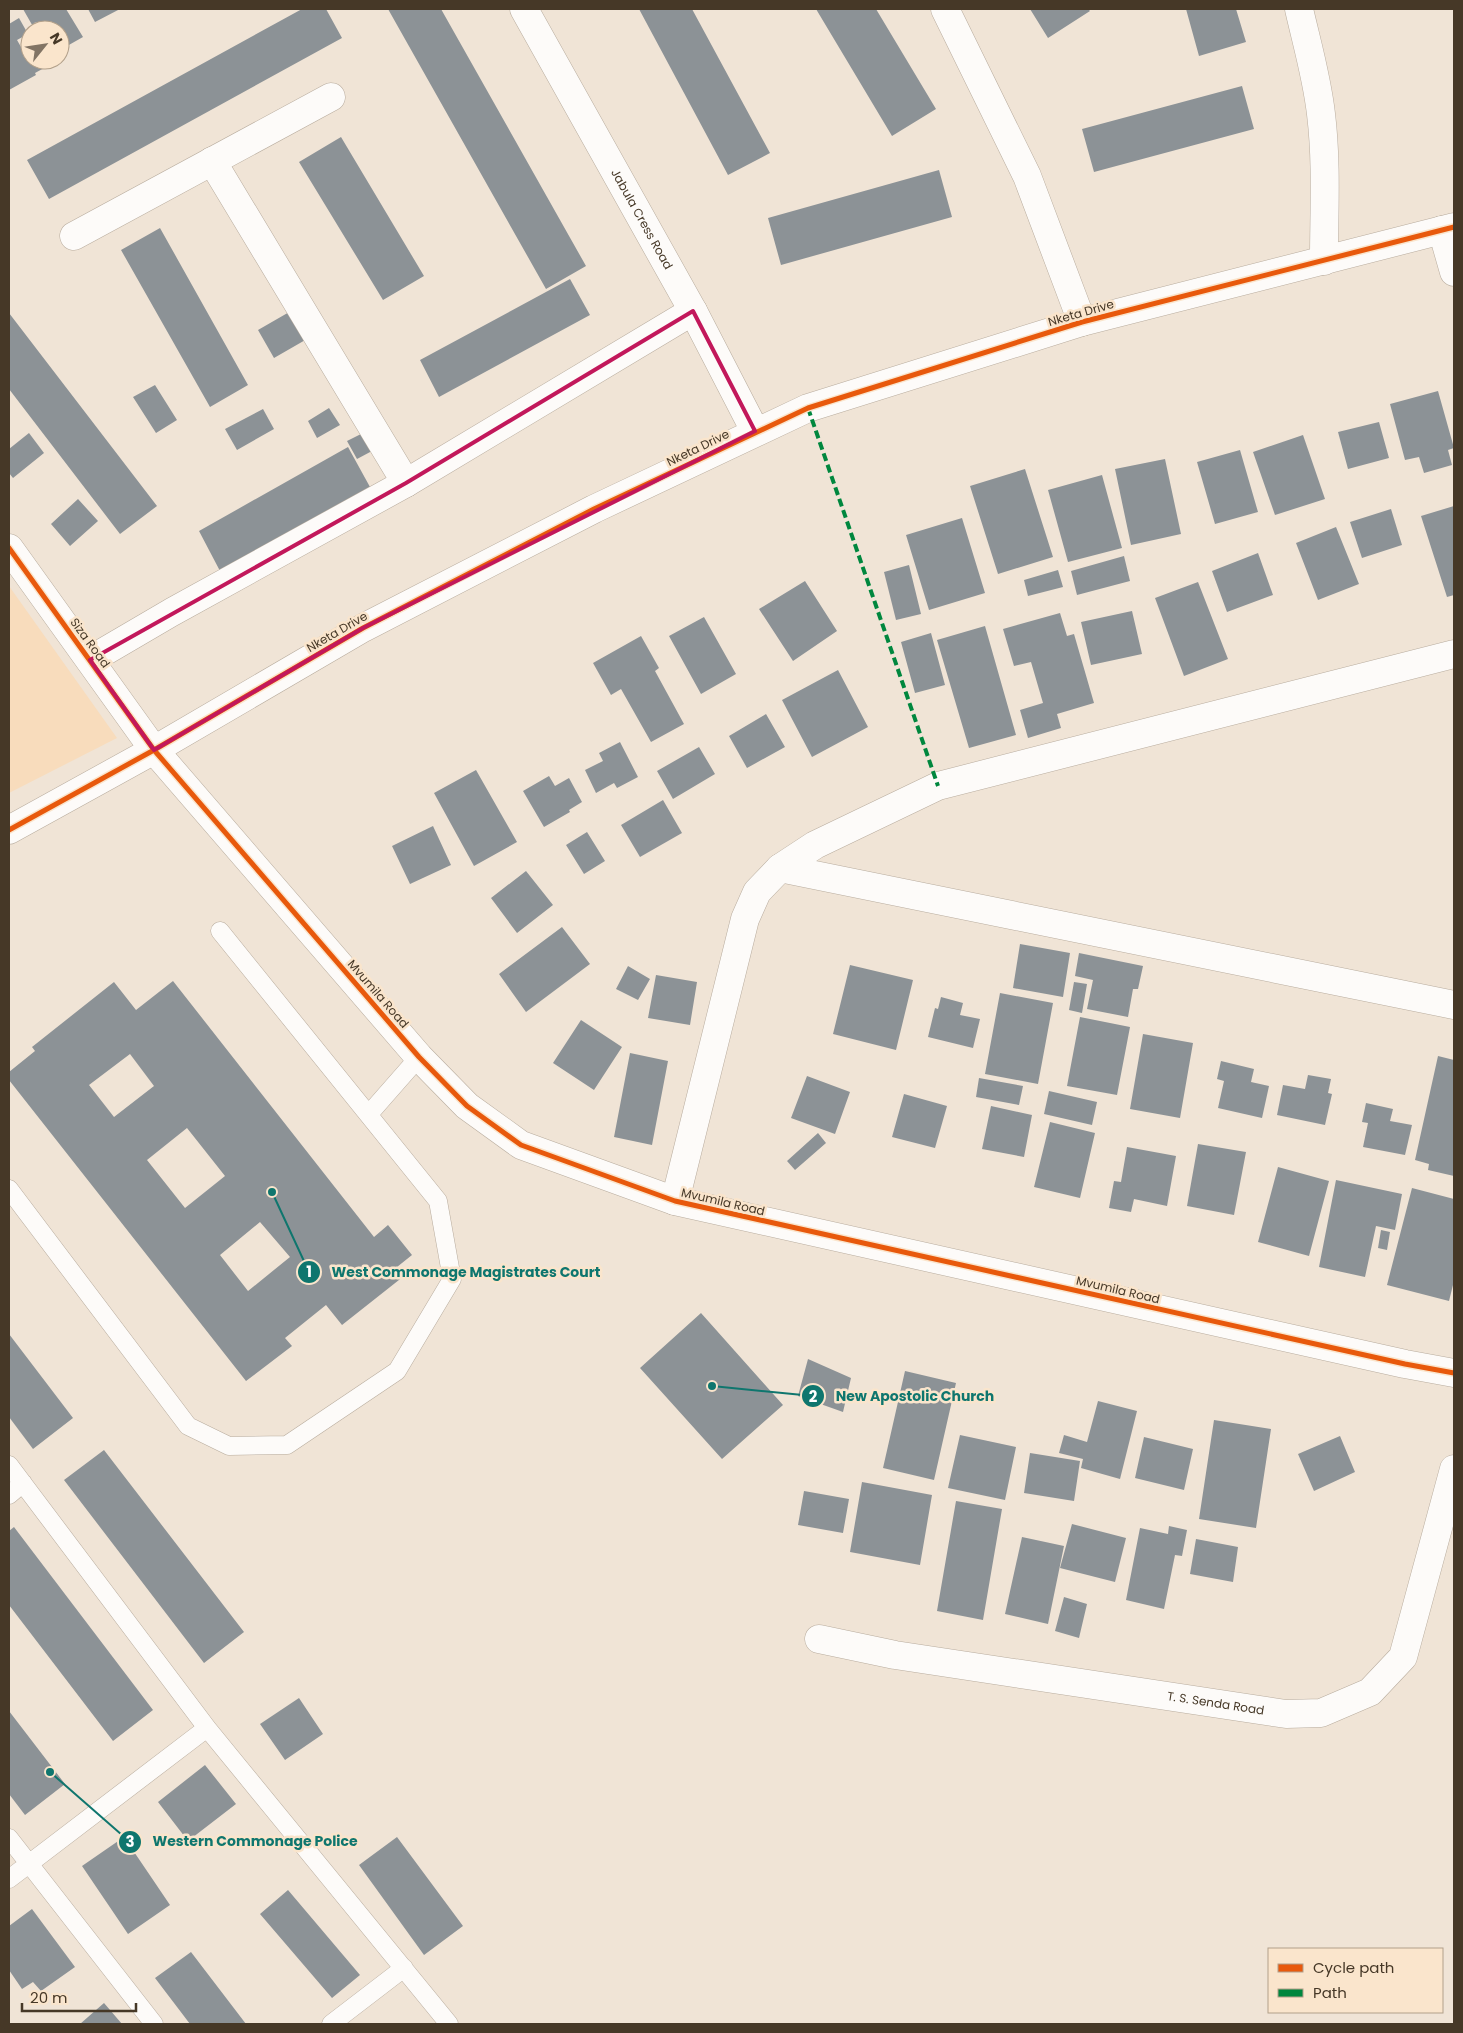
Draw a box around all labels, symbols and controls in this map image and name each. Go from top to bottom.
north arrow [20,20,70,70]
text: N [45,29,68,48]
street label: Jabula Cress Road [607,166,677,272]
street label: Nketa Drive [1046,295,1116,330]
street label: Nketa Drive [664,425,732,470]
street label: Nketa Drive [303,607,370,656]
street label: Siza Road [66,614,114,671]
street label: Mvumila Road [344,956,413,1032]
street label: Mvumila Road [680,1184,767,1219]
callout: West Commonage Magistrates Court [297,1257,611,1286]
text: 1 [306,1261,312,1282]
text: West Commonage Magistrates Court [332,1262,601,1282]
street label: Mvumila Road [1075,1272,1162,1307]
callout: New Apostolic Church [800,1382,1004,1411]
text: 2 [809,1386,818,1407]
text: New Apostolic Church [836,1386,994,1406]
street label: T. S. Senda Road [1166,1687,1265,1719]
callout: Western Commonage Police [117,1827,367,1856]
text: 3 [125,1831,135,1852]
text: Western Commonage Police [152,1831,358,1851]
legend [1268,1948,1443,2013]
text: Cycle path [1313,1957,1394,1978]
scale bar [22,1980,136,2012]
text: Path [1313,1982,1347,2003]
text: 20 m [30,1987,68,2008]

